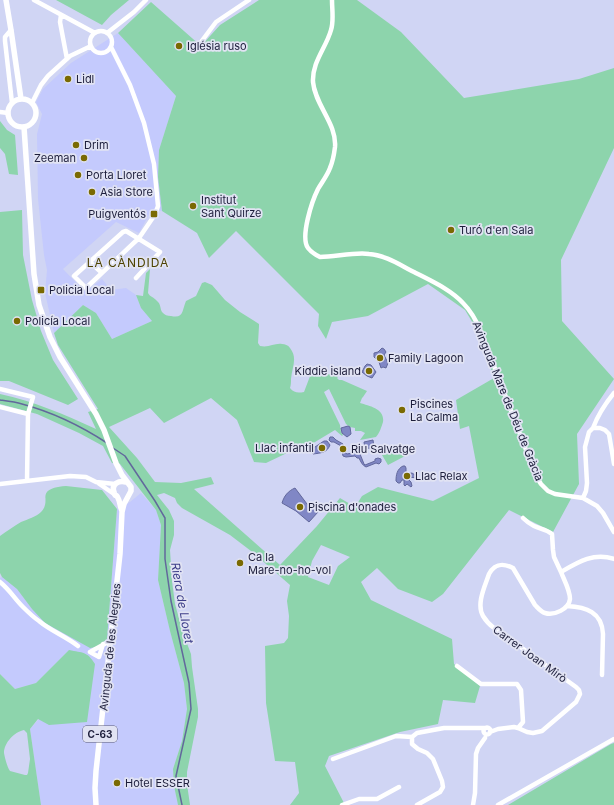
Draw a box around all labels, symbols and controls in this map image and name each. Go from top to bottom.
place label: Iglésia ruso [187,39,247,53]
marker: Iglésia ruso [174,41,184,51]
place label: Lidl [76,72,94,86]
marker: Lidl [63,74,73,84]
place label: Drim [84,138,109,152]
marker: Drim [71,140,81,150]
place label: Zeeman [34,151,76,165]
marker: Zeeman [79,153,89,163]
place label: Porta Lloret [86,168,147,182]
marker: Porta Lloret [73,170,83,180]
place label: Asia Store [100,185,153,199]
marker: Asia Store [87,187,97,197]
place label: Institut Sant Quirze [201,193,261,220]
marker: Institut Sant Quirze [188,201,198,211]
place label: Puigventós [88,207,146,221]
marker: Puigventós [149,209,159,219]
place label: Turó d'en Sala [459,223,533,237]
marker: Turó d'en Sala [446,225,456,235]
district label: LA CÀNDIDA [87,255,169,270]
place label: Policia Local [49,283,114,297]
marker: Policia Local [36,285,46,295]
place label: Policía Local [25,314,90,328]
marker: Policía Local [12,316,22,326]
street label: Avinguda Mare de Déu de Gràcia [469,319,547,483]
place label: Family Lagoon [388,351,464,365]
marker: Family Lagoon [375,353,385,363]
place label: Kiddie island [295,364,361,378]
marker: Kiddie island [364,366,374,376]
place label: Piscines La Calma [410,397,458,424]
marker: Piscines La Calma [397,405,407,415]
place label: Llac infantil [255,441,314,455]
place label: Riu Salvatge [351,442,415,456]
marker: Llac infantil [317,443,327,453]
marker: Riu Salvatge [338,444,348,454]
place label: Llac Relax [415,469,468,483]
marker: Llac Relax [402,471,412,481]
place label: Piscina d'onades [308,500,397,514]
marker: Piscina d'onades [295,502,305,512]
place label: Ca la Mare-no-ho-vol [248,550,331,577]
marker: Ca la Mare-no-ho-vol [235,558,245,568]
water label: Riera de Lloret [168,561,197,646]
street label: Avinguda de les Alegries [96,582,124,712]
street label: Carrer Joan Mirò [490,622,570,686]
road number: C-63 [83,726,117,742]
place label: Hotel ESSER [125,776,190,790]
marker: Hotel ESSER [112,778,122,788]

